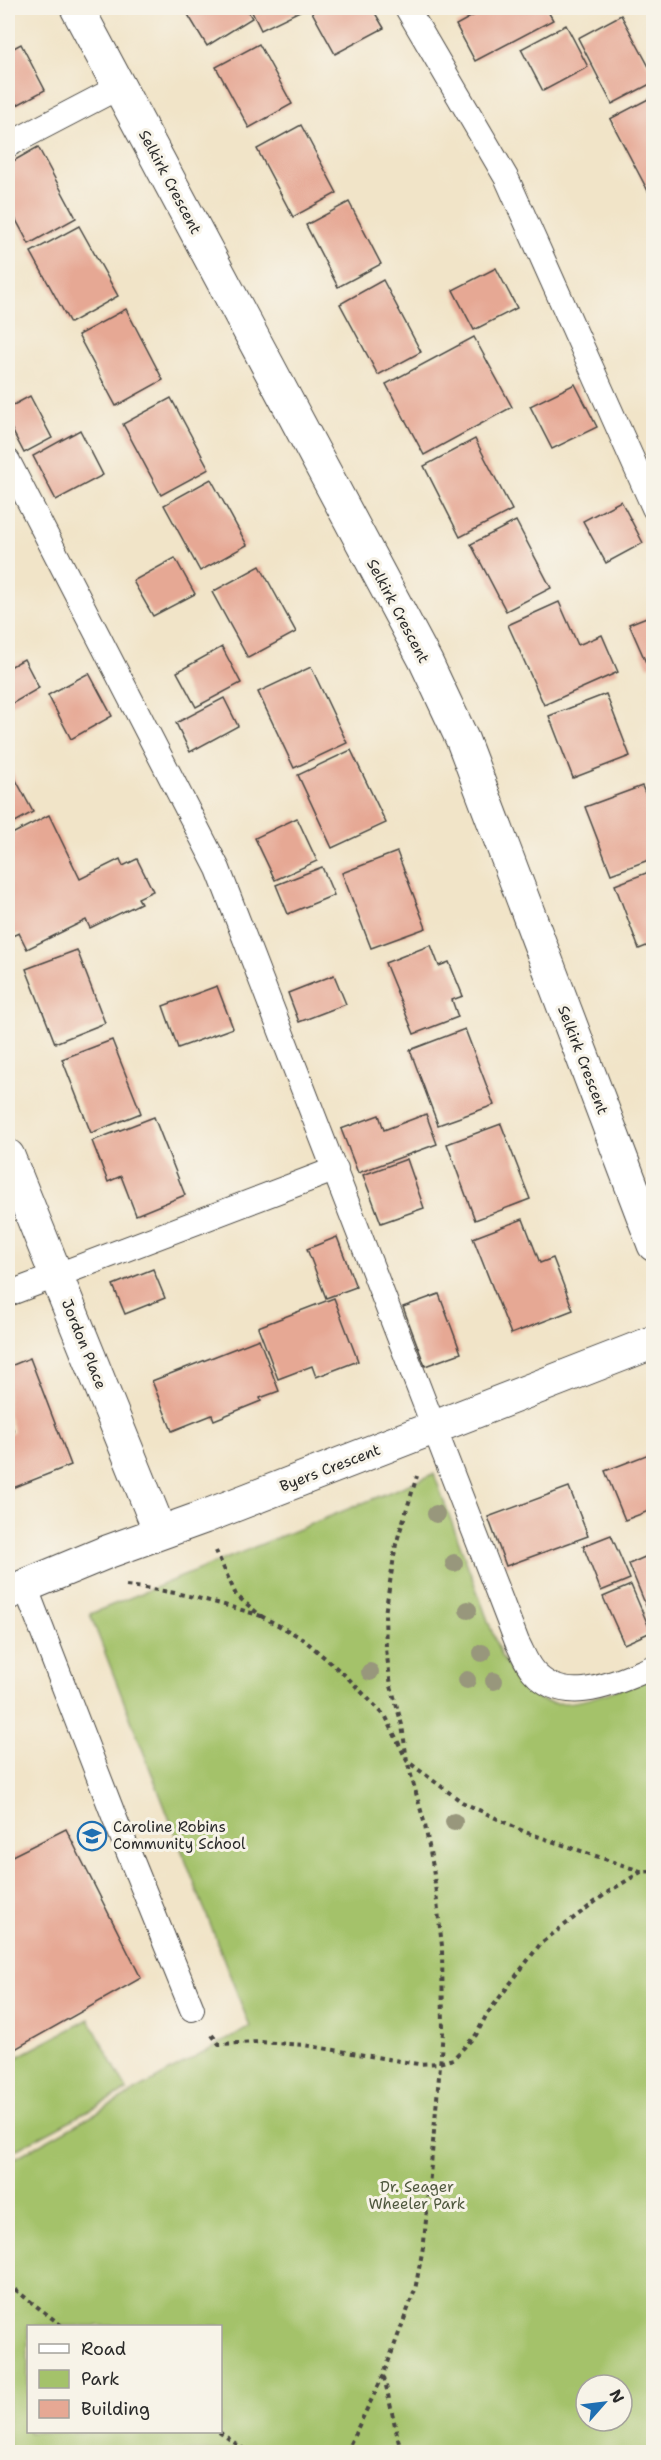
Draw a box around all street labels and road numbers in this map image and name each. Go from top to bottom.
street label: Selkirk Crescent [134,126,206,238]
street label: Selkirk Crescent [362,555,434,667]
street label: Selkirk Crescent [553,1003,613,1117]
street label: Jordon Place [57,1296,111,1392]
street label: Byers Crescent [277,1440,383,1496]

